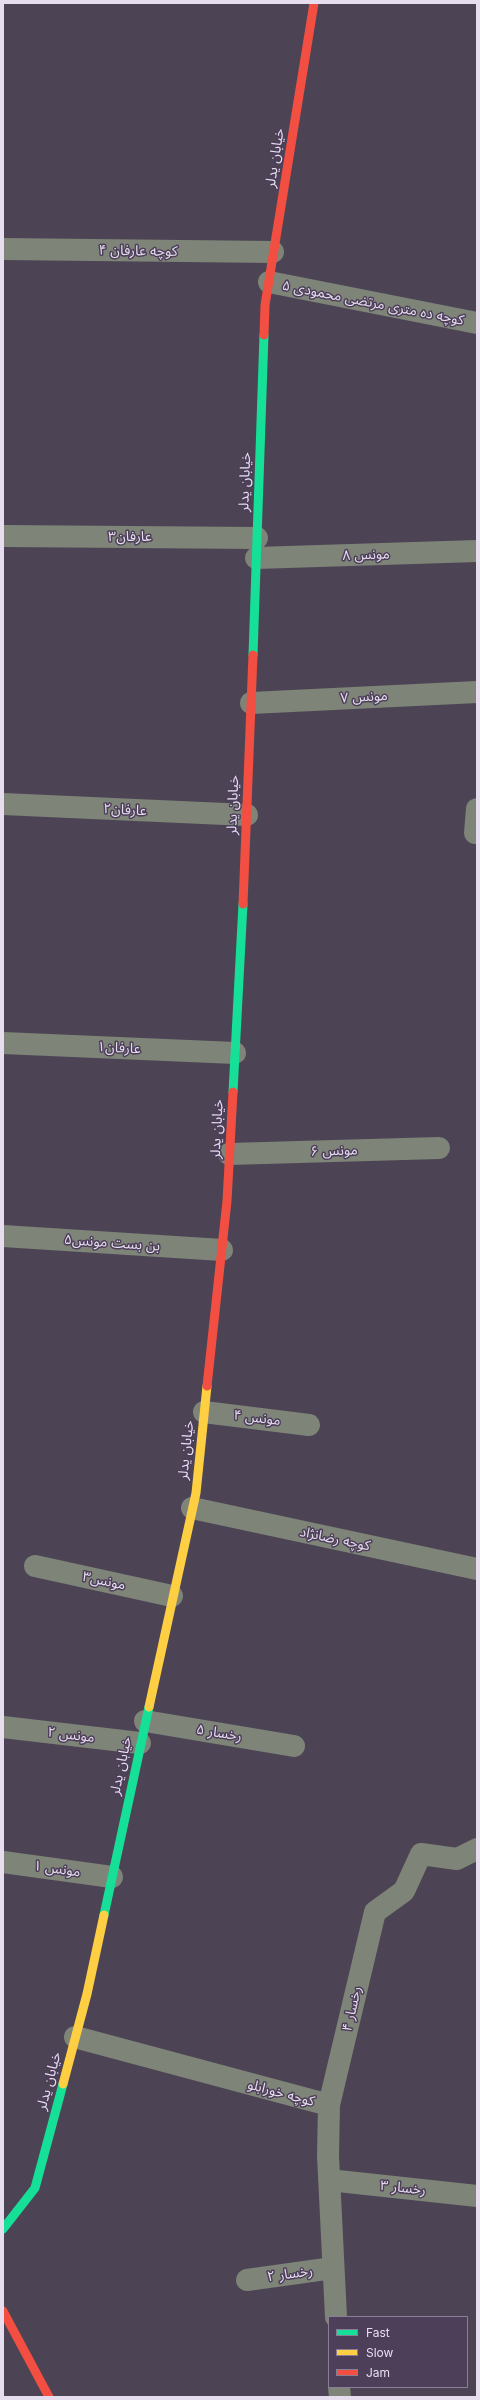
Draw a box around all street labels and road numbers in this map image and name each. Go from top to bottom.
street label: خیابان یدلر [262,127,288,189]
street label: کوچه عارفان ۴ [98,242,178,260]
street label: کوچه ده متری مرتضی محمودی ۵ [281,277,465,329]
street label: خیابان یدلر [236,452,254,512]
street label: عارفان۳ [108,529,152,545]
street label: مونس ۸ [342,546,390,564]
street label: مونس ۷ [340,687,388,707]
street label: خیابان یدلر [224,775,242,835]
street label: عارفان۲ [103,800,147,820]
street label: عارفان۱ [97,1038,141,1058]
street label: خیابان یدلر [207,1099,227,1159]
street label: مونس ۶ [310,1142,358,1160]
street label: بن بست مونس۵ [63,1231,161,1255]
street label: مونس ۴ [232,1407,282,1429]
street label: خیابان یدلر [175,1419,197,1481]
street label: کوچه رضانژاد [298,1523,372,1555]
street label: مونس۳ [81,1568,127,1594]
street label: رخسار ۵ [195,1721,243,1745]
street label: مونس ۲ [46,1724,96,1746]
street label: خیابان یدلر [107,1735,135,1797]
street label: مونس ۱ [32,1857,82,1881]
street label: رخسار ۴ [339,1985,365,2033]
street label: خیابان یدلر [33,2050,65,2112]
street label: کوچه خورابلو [246,2076,316,2110]
street label: رخسار ۳ [379,2177,427,2199]
street label: رخسار ۲ [266,2262,314,2286]

